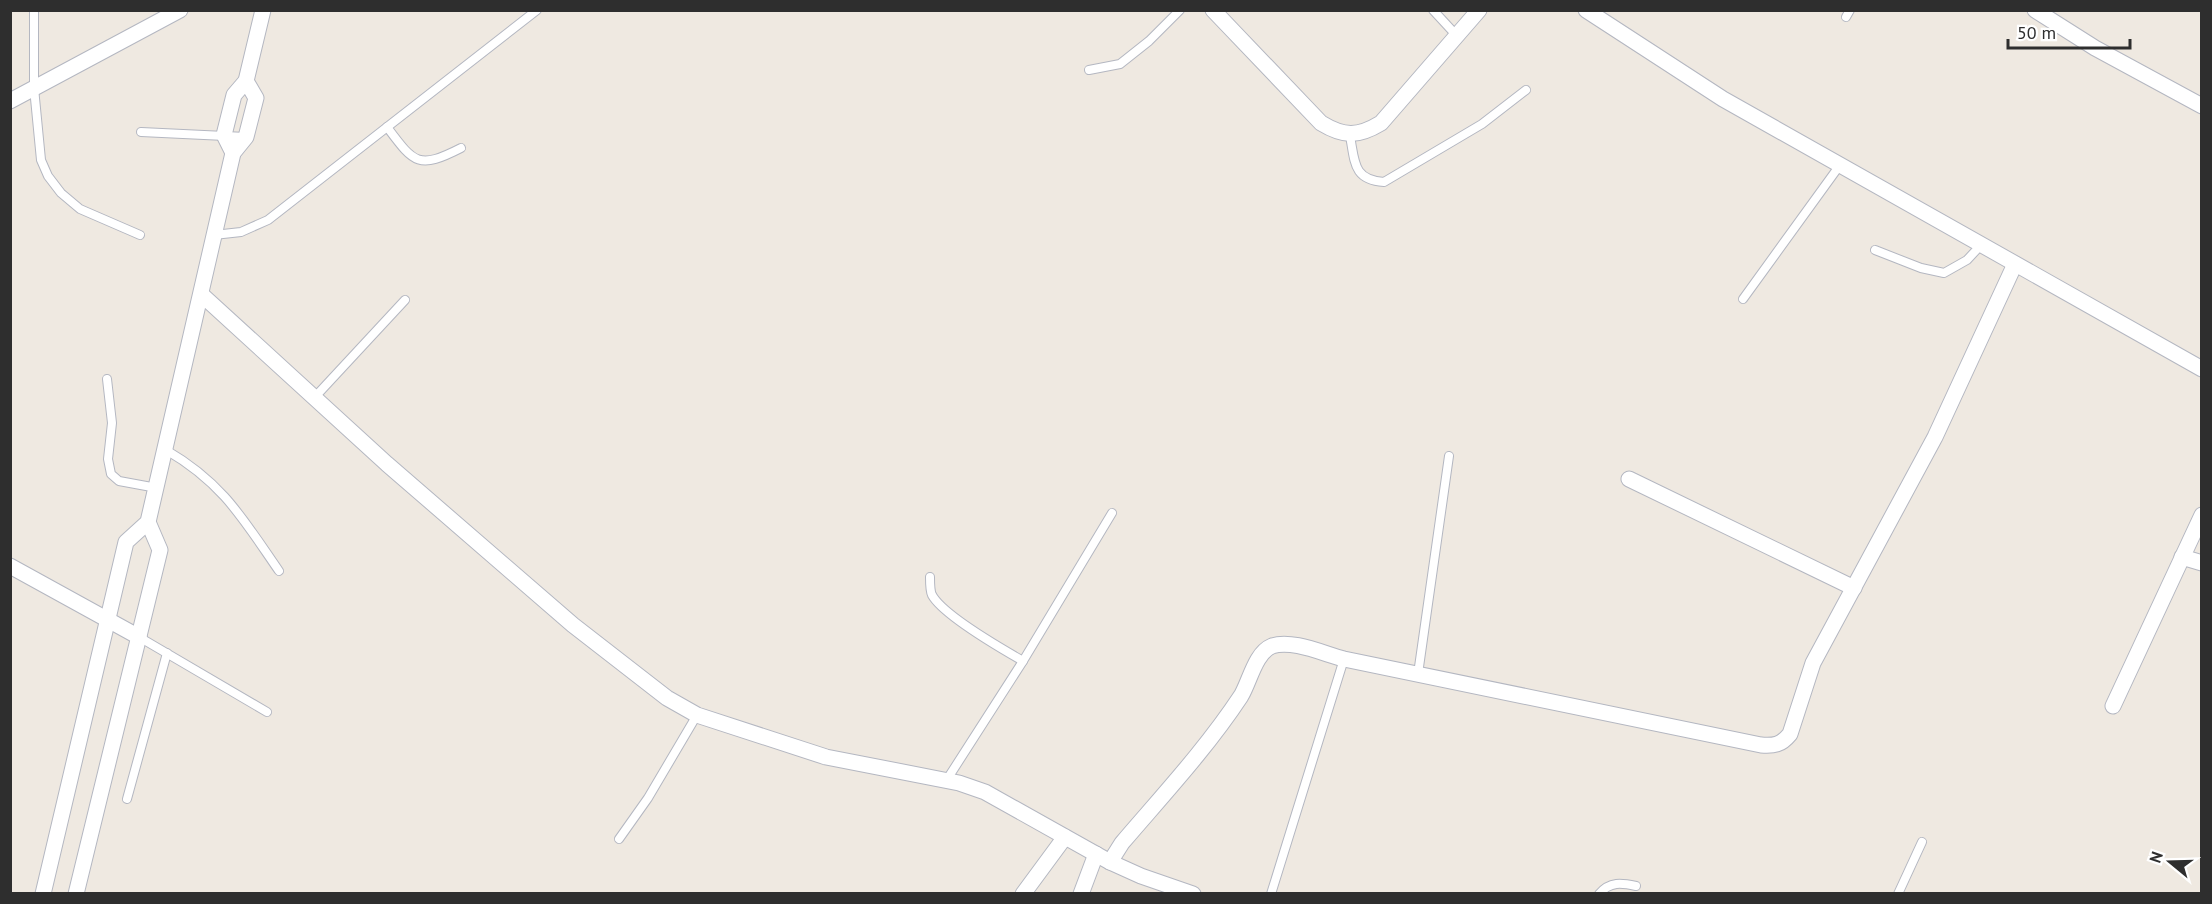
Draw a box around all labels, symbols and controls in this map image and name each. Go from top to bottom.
scale bar [2008,12,2130,50]
text: 50 m [2017,21,2056,44]
north arrow [2140,832,2200,892]
text: N [2145,849,2167,865]

